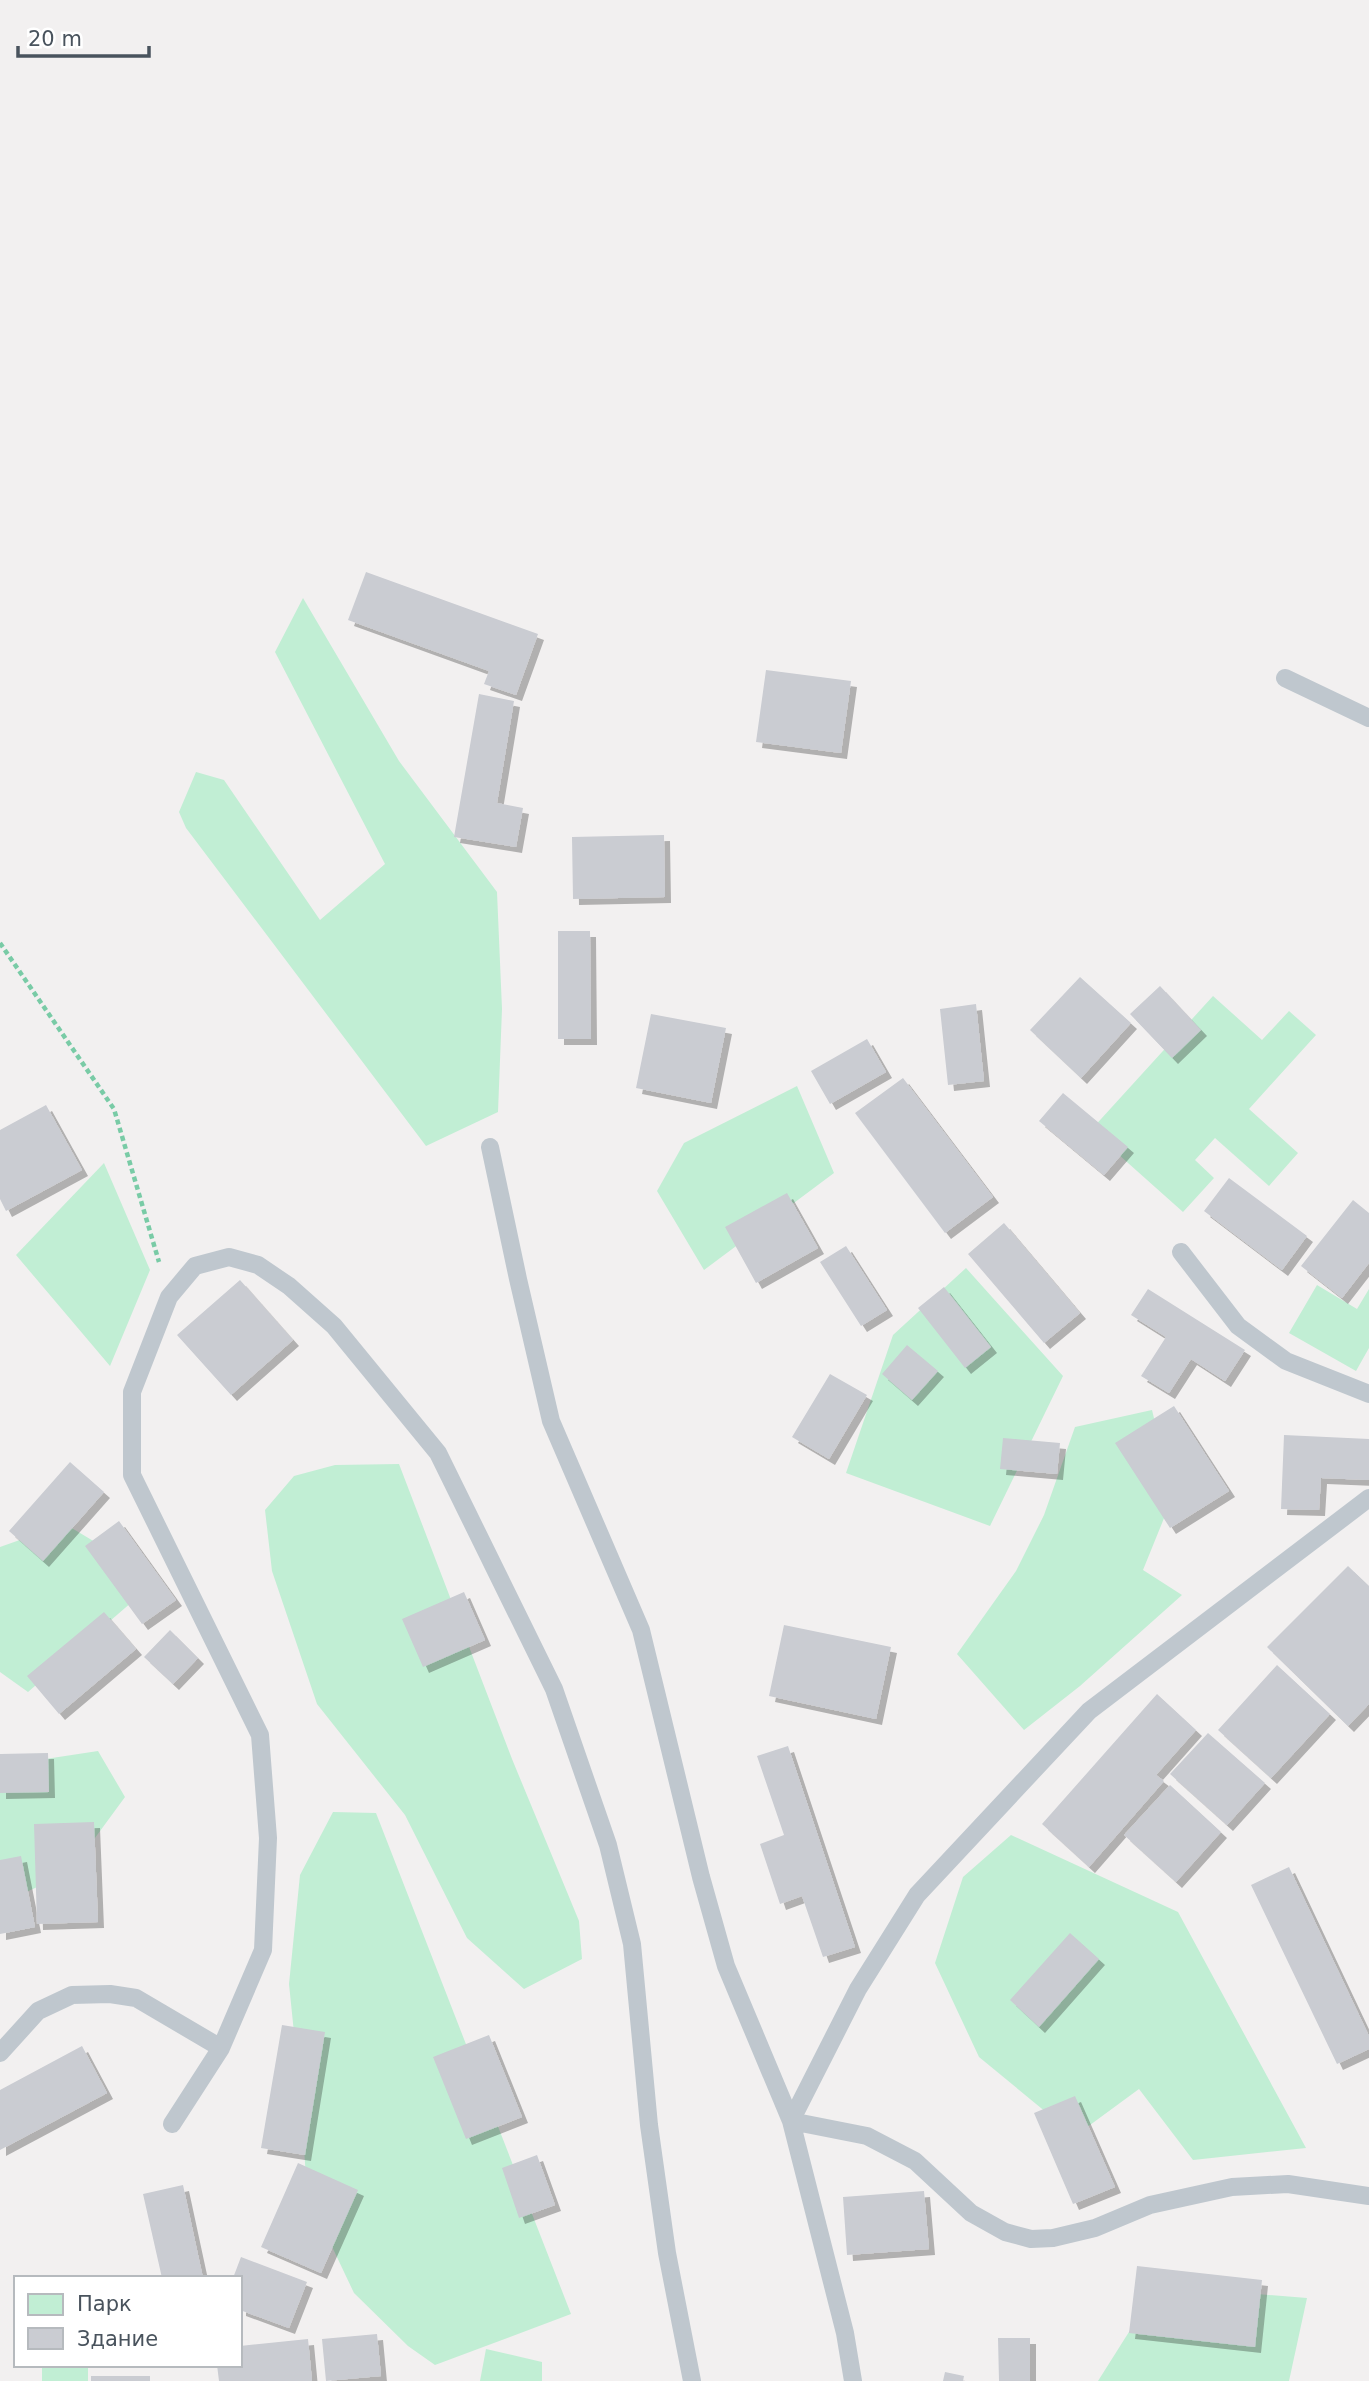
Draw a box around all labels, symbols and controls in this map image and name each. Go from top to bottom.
scale bar [18,14,149,58]
text: 20 m [28,27,82,51]
legend [14,2276,242,2367]
text: Парк [77,2292,132,2316]
text: Здание [77,2327,158,2351]

